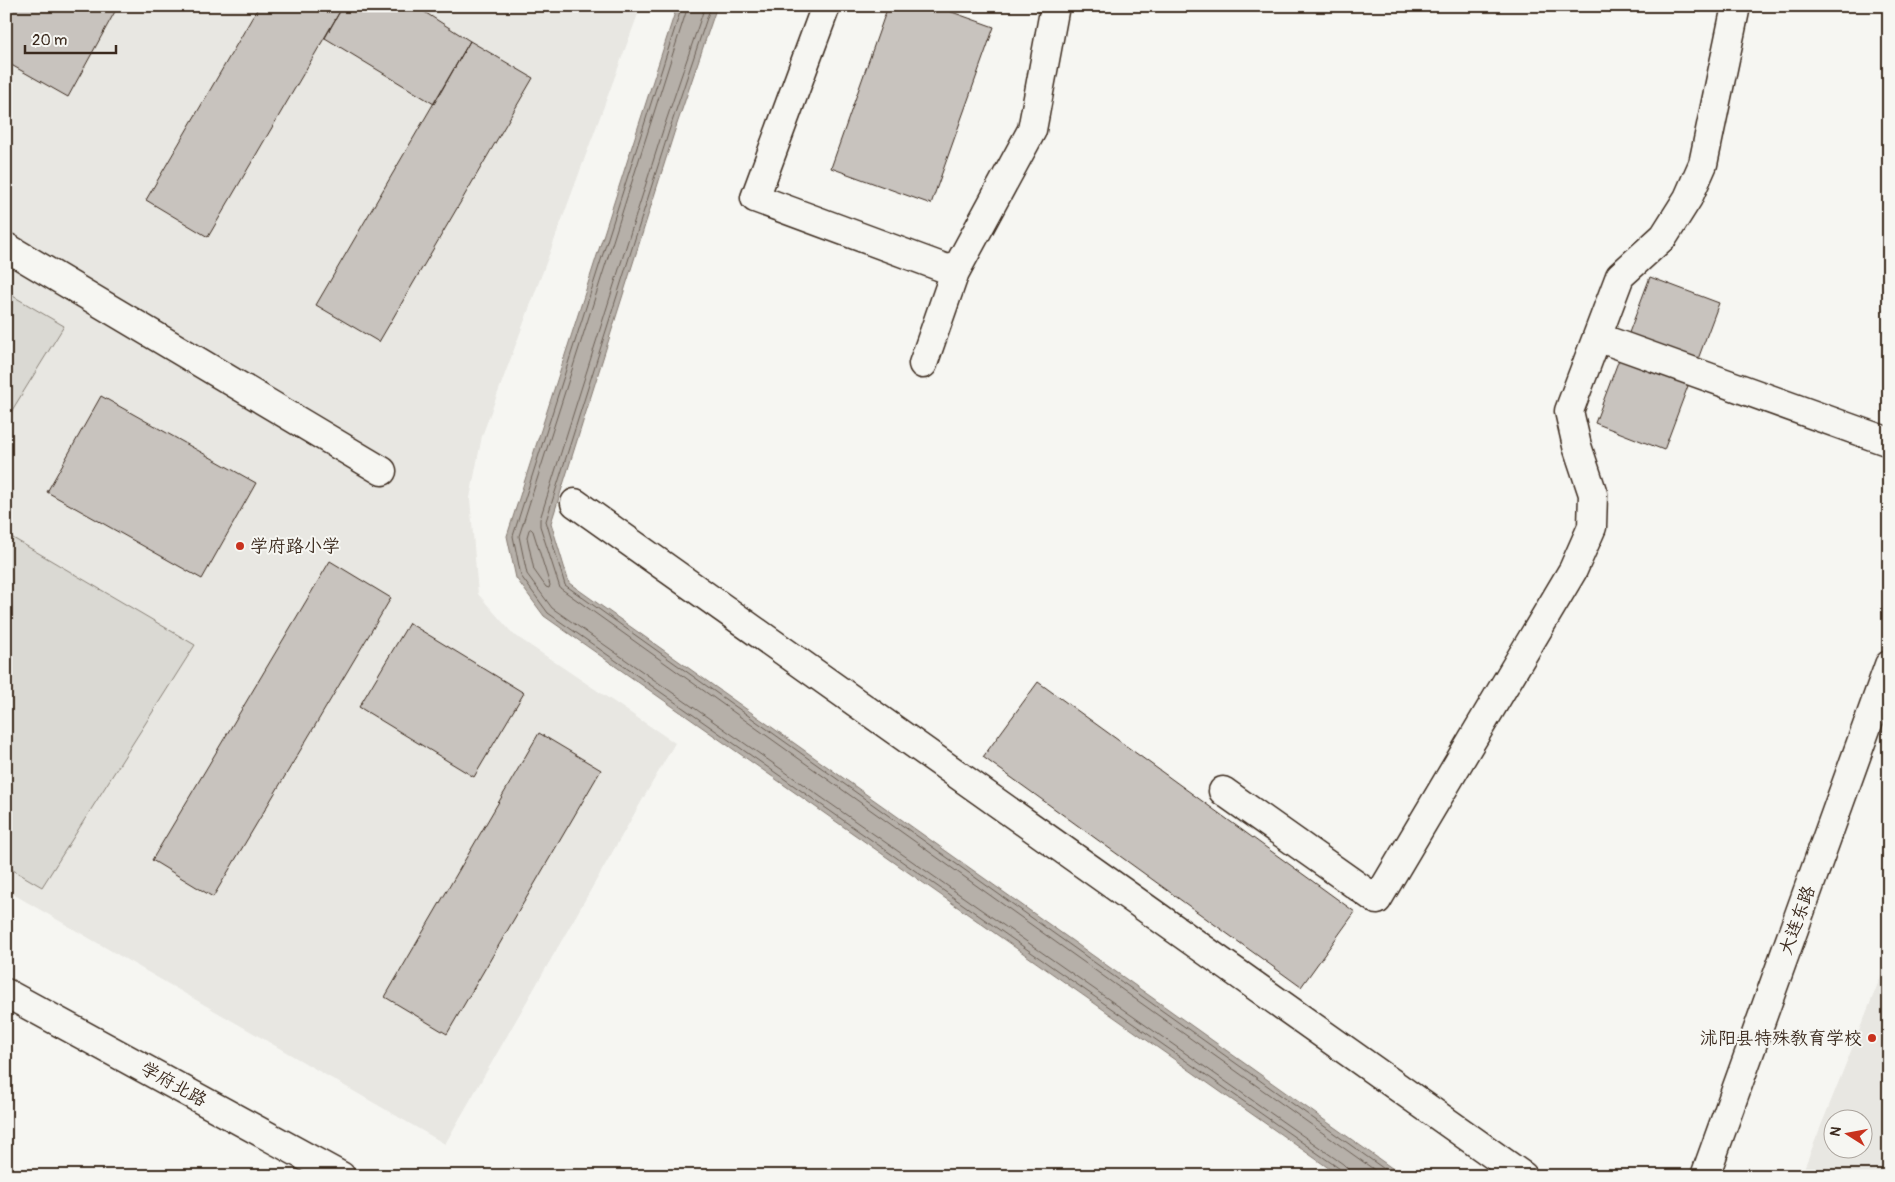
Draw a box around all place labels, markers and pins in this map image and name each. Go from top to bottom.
place label: 学府路小学 [250,535,340,558]
marker: 学府路小学 [234,540,246,552]
place label: 沭阳县特殊教育学校 [1700,1027,1862,1050]
marker: 沭阳县特殊教育学校 [1866,1032,1878,1044]

